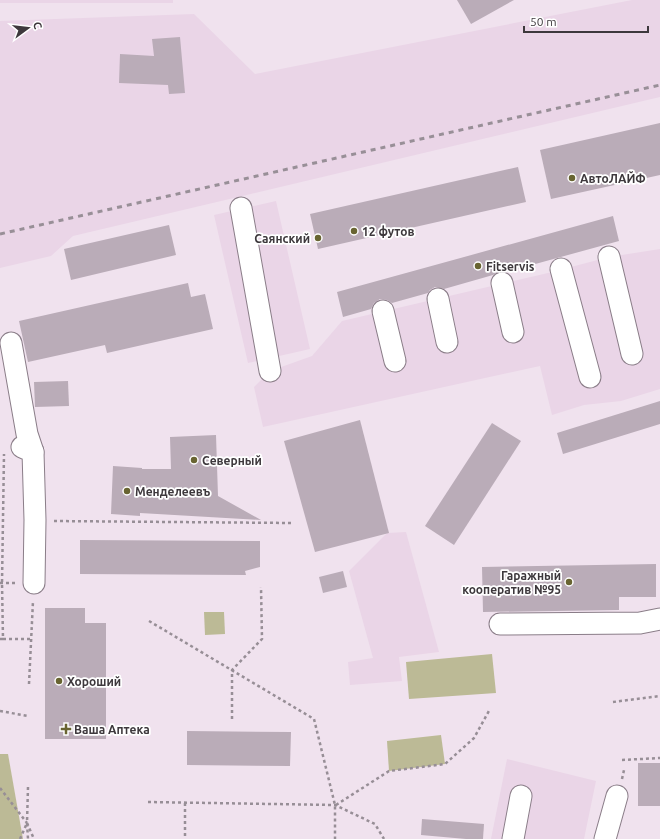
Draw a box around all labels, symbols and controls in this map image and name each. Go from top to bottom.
north arrow [8,8,48,48]
scale bar [524,8,648,34]
text: 50 m [530,15,557,28]
text: С [31,20,44,30]
place label: АвтоЛАЙФ [580,171,646,185]
marker: АвтоЛАЙФ [567,173,577,183]
place label: 12 футов [362,225,415,238]
marker: 12 футов [349,226,359,236]
place label: Саянский [254,232,310,245]
marker: Саянский [313,233,323,243]
place label: Fitservis [486,260,535,273]
marker: Fitservis [473,261,483,271]
place label: Северный [202,454,262,467]
marker: Северный [189,455,199,465]
place label: Менделеевъ [135,485,211,498]
marker: Менделеевъ [122,486,132,496]
place label: Гаражный кооператив №95 [462,569,561,596]
marker: Гаражный кооператив №95 [564,577,574,587]
place label: Хороший [67,675,121,688]
marker: Хороший [54,676,64,686]
place label: Ваша Аптека [74,723,150,736]
marker: Ваша Аптека [61,724,71,734]

